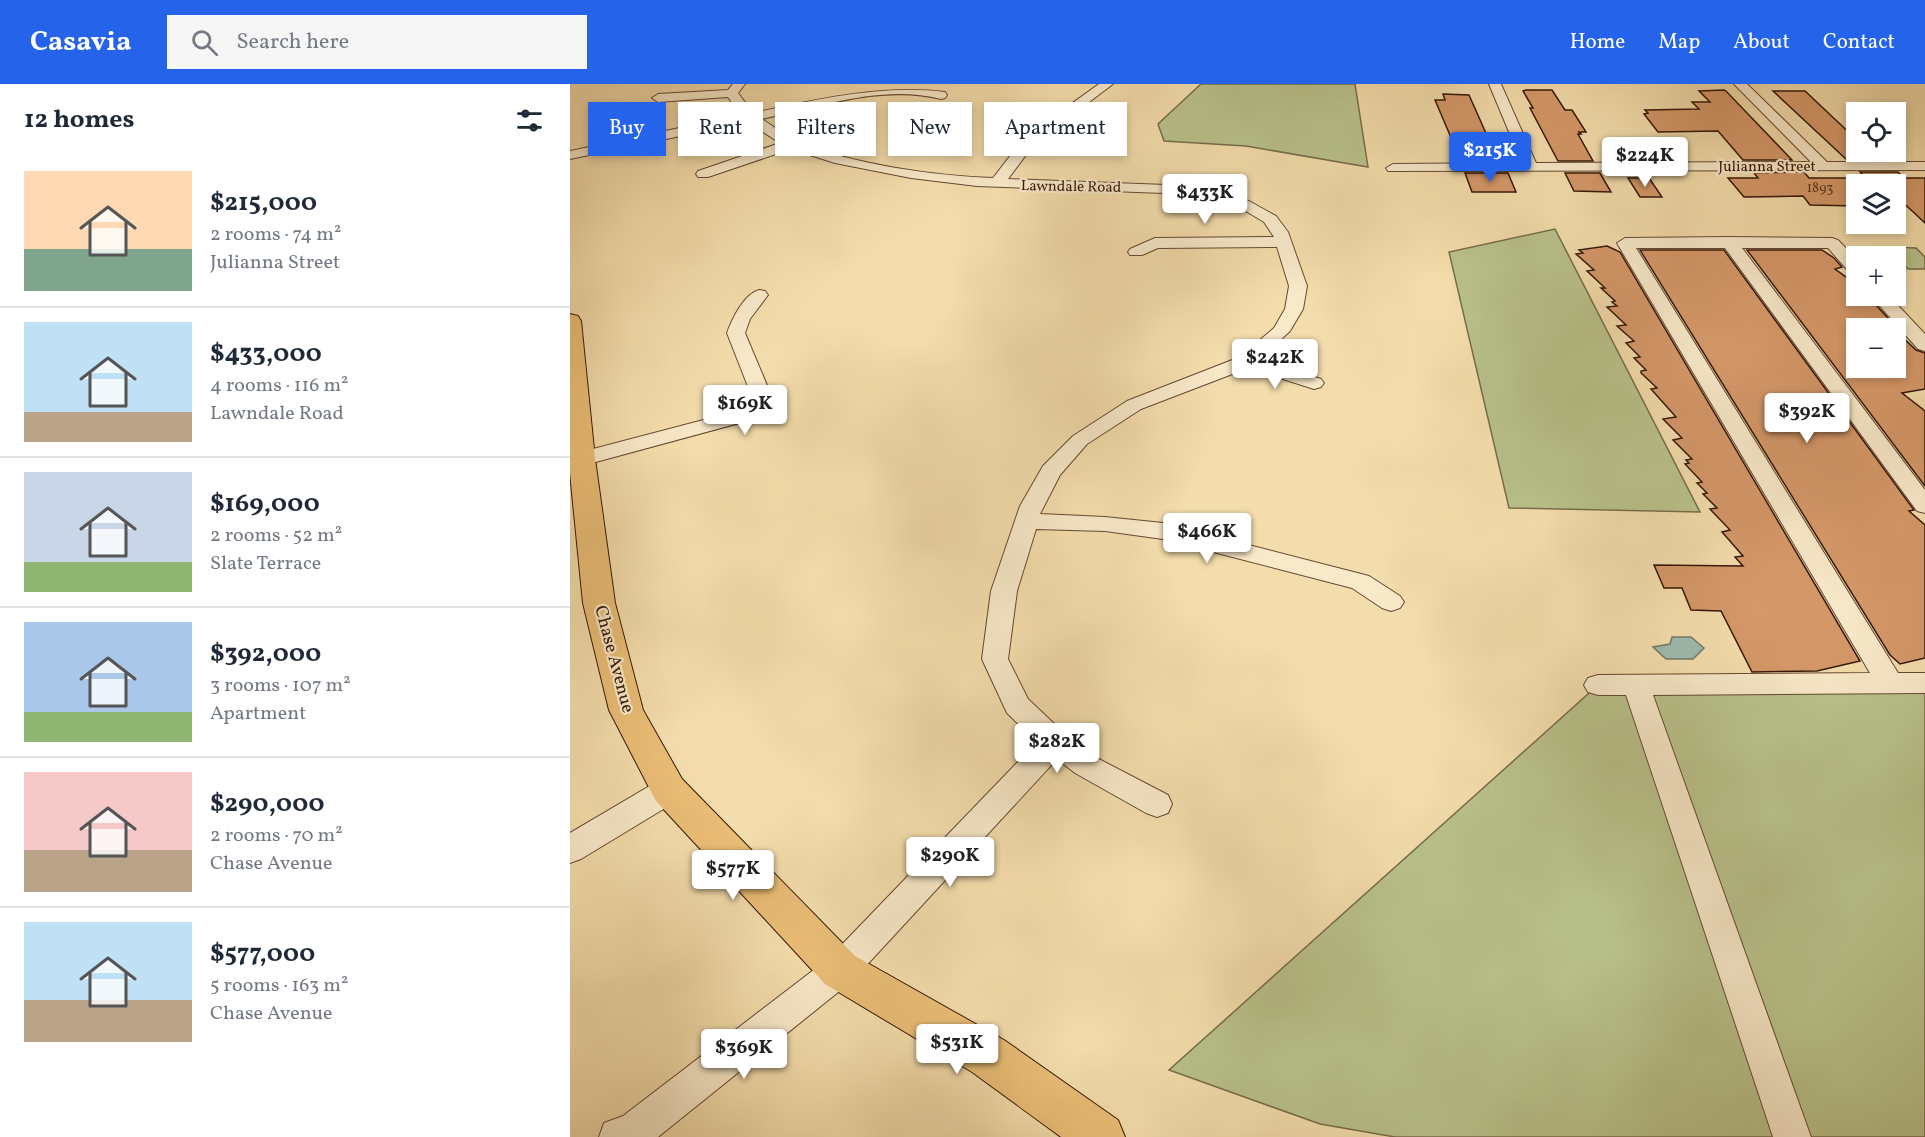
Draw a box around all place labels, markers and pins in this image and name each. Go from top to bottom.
pin: $215K [1448,132,1532,183]
pin: $224K [1603,137,1687,188]
pin: $433K [1163,174,1247,225]
pin: $242K [1233,339,1317,390]
pin: $169K [703,385,787,436]
pin: $392K [1765,393,1849,444]
pin: $466K [1165,513,1249,564]
pin: $282K [1015,723,1099,774]
pin: $290K [908,837,992,888]
pin: $577K [691,850,775,901]
pin: $531K [915,1024,999,1075]
pin: $369K [702,1029,786,1080]

